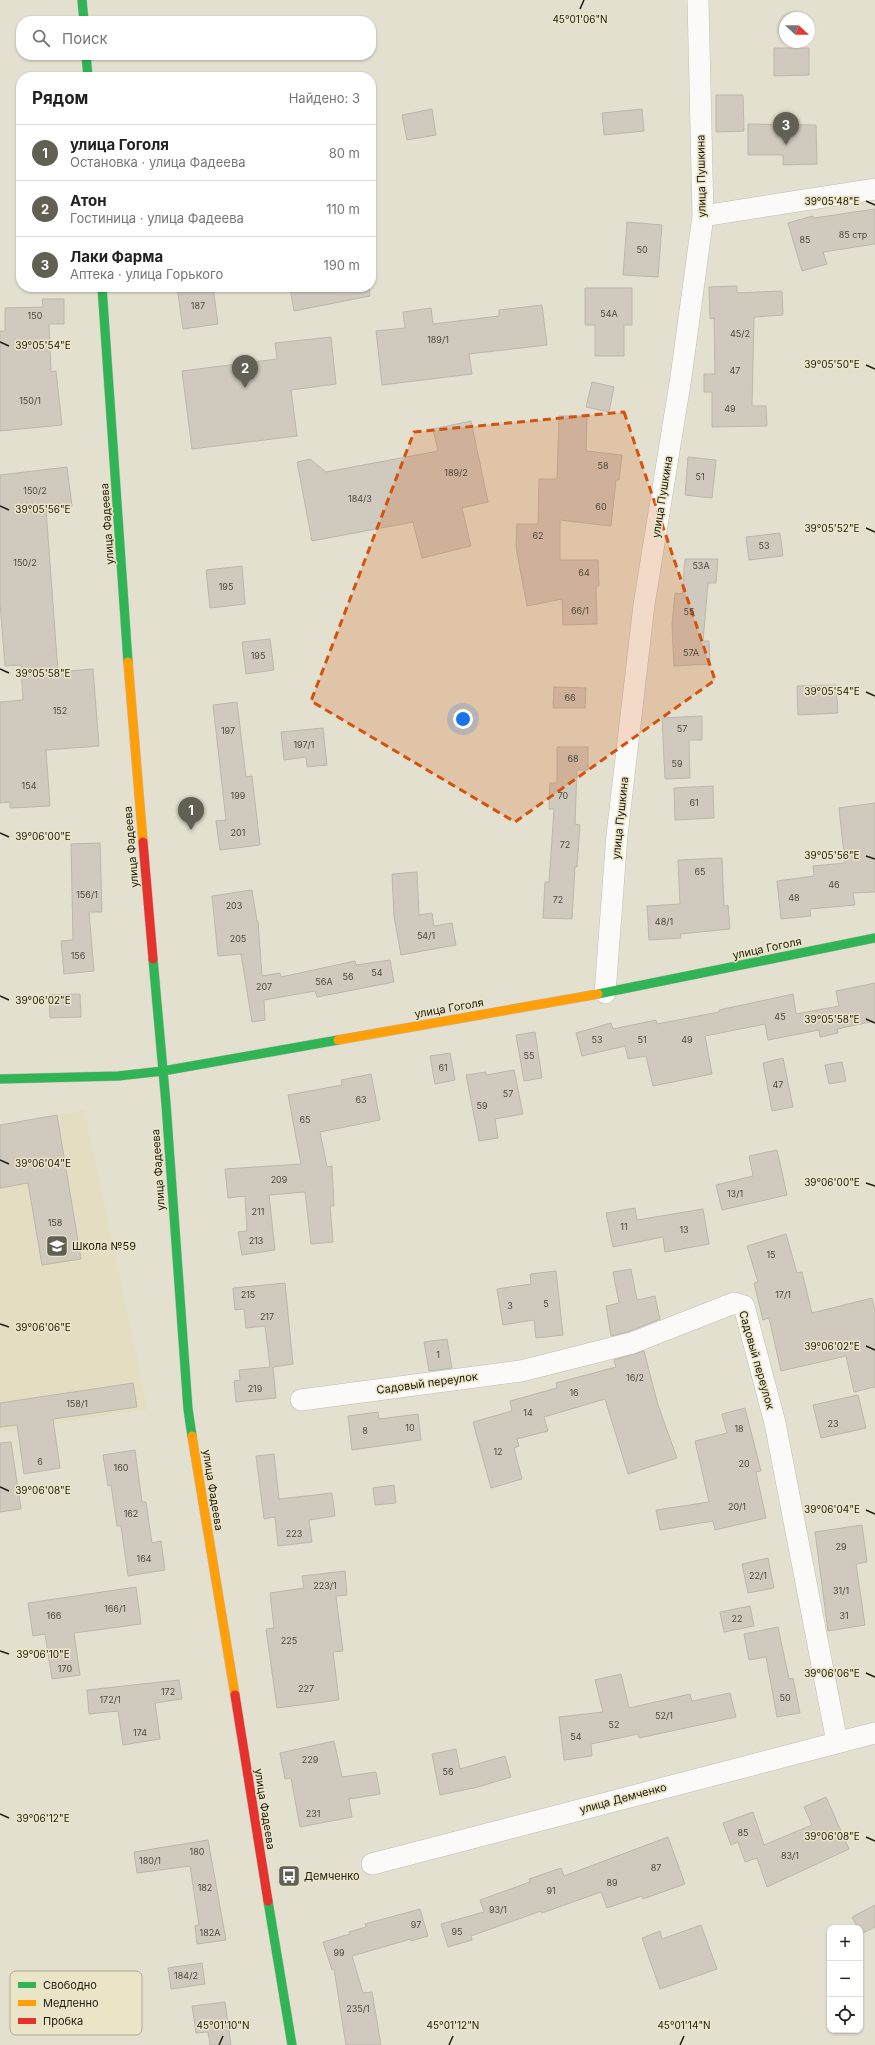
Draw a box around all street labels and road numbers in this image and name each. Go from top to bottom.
street label: улица Пушкина [693,134,709,218]
street label: улица Пушкина [649,455,675,539]
street label: улица Фадеева [97,483,117,565]
street label: улица Пушкина [609,776,631,860]
street label: улица Фадеева [120,806,142,888]
street label: улица Гоголя [731,934,803,962]
street label: улица Гоголя [413,995,485,1021]
street label: улица Фадеева [148,1129,168,1211]
street label: Садовый переулок [736,1309,778,1411]
street label: Садовый переулок [376,1369,479,1397]
street label: улица Фадеева [200,1449,226,1531]
street label: улица Фадеева [252,1768,278,1850]
street label: улица Демченко [578,1780,669,1816]

